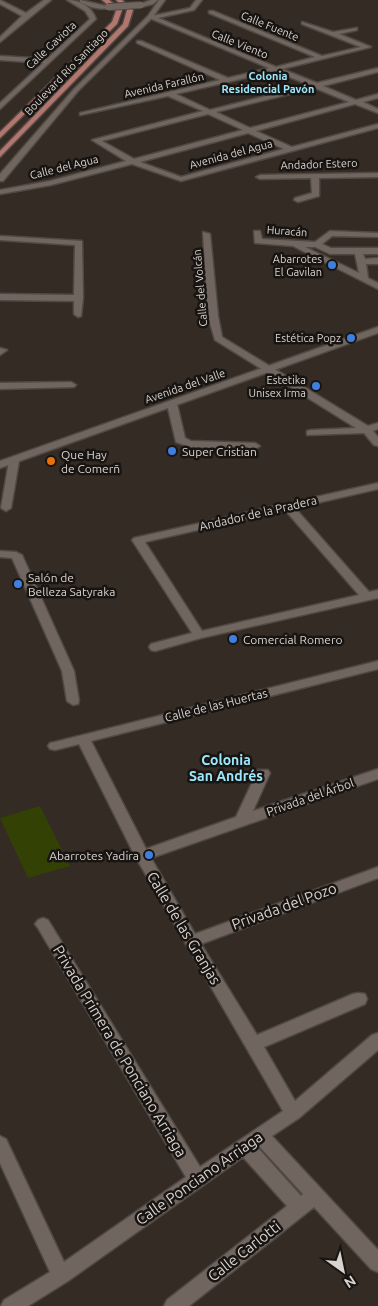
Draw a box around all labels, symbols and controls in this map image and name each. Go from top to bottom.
street label: Calle Fuente [239,9,301,43]
street label: Calle Gaviota [23,19,79,71]
street label: Boulevard Río Santiago [22,27,110,117]
street label: Calle Viento [210,27,270,61]
street label: Avenida Farallón [123,70,205,100]
district label: Colonia Residencial Pavón [222,70,314,95]
street label: Avenida del Agua [188,137,274,171]
street label: Calle del Agua [29,153,99,181]
street label: Andador Estero [280,157,358,171]
street label: Huracán [266,224,308,238]
street label: Calle del Volcán [191,249,209,327]
place label: Abarrotes El Gavilan [273,253,322,278]
marker: Abarrotes El Gavilan [326,259,338,271]
place label: Estética Popz [275,332,341,344]
marker: Estética Popz [345,332,357,344]
street label: Avenida del Valle [143,367,227,405]
place label: Estetika Unisex Irma [248,374,306,399]
marker: Estetika Unisex Irma [310,380,322,392]
marker: Super Cristian [166,445,178,457]
place label: Super Cristian [182,445,257,458]
place label: Que Hay de Comerñ [61,448,120,475]
marker: Que Hay de Comerñ [45,455,57,467]
street label: Andador de la Pradera [198,493,318,533]
place label: Salón de Belleza Satyraka [28,571,115,598]
marker: Salón de Belleza Satyraka [12,578,24,590]
marker: Comercial Romero [227,633,239,645]
place label: Comercial Romero [243,633,342,646]
street label: Calle de las Huertas [163,686,269,724]
district label: Colonia San Andrés [189,752,263,784]
street label: Privada del Árbol [265,776,355,818]
place label: Abarrotes Yadira [49,849,139,862]
marker: Abarrotes Yadira [143,849,155,861]
street label: Calle de las Granjas [144,869,224,987]
street label: Privada del Pozo [229,879,339,933]
street label: Privada Primera de Ponciano Arriaga [50,942,190,1160]
street label: Calle Ponciano Arriaga [132,1128,266,1228]
street label: Calle Carlotti [204,1217,284,1285]
north arrow [318,1246,368,1296]
text: N [341,1272,359,1291]

